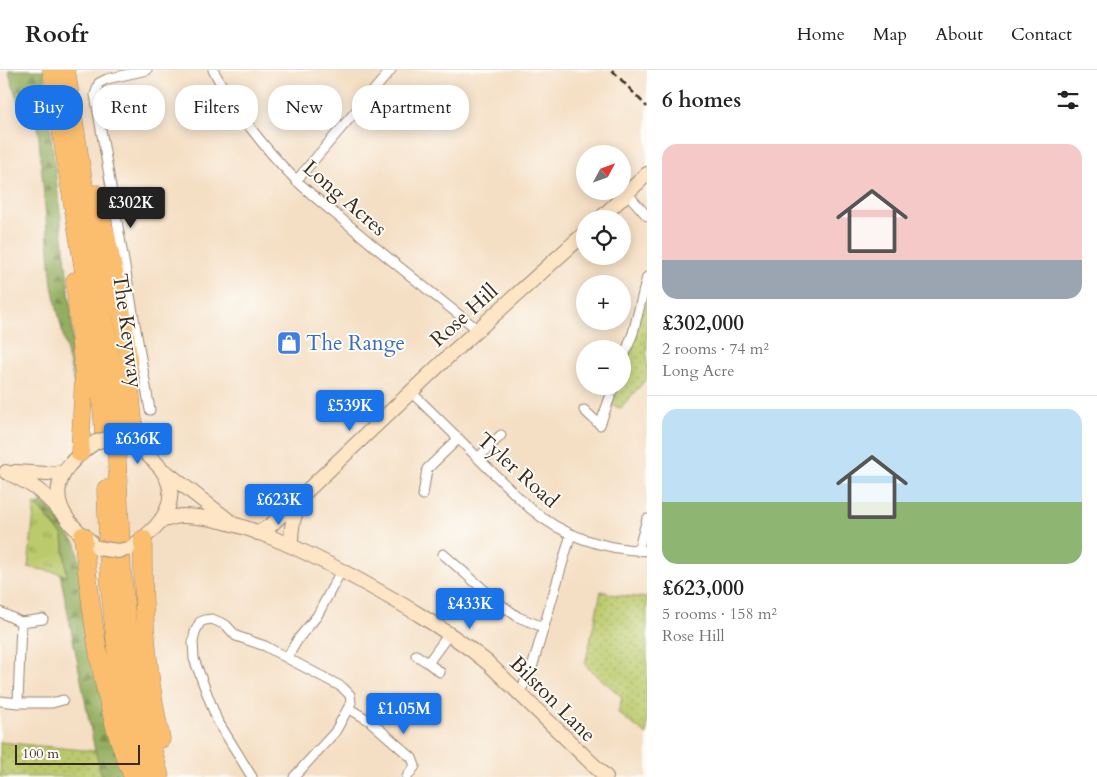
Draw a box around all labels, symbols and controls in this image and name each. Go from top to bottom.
text: Roofr [25,18,89,51]
text: Home [797,22,845,47]
text: Map [873,22,907,47]
text: About [935,22,983,47]
text: Contact [1011,22,1072,47]
chip: Buy [15,85,83,130]
chip: Rent [93,85,165,130]
chip: Filters [175,85,258,130]
chip: New [268,85,342,130]
chip: Apartment [352,85,469,130]
text: 6 homes [662,86,741,115]
icon: filters [1054,86,1082,114]
north arrow [576,145,631,200]
map controls [576,145,631,395]
street label: Long Acres [297,154,393,243]
icon: home [827,176,917,266]
pin: £302K [96,186,166,229]
text: £302K [108,192,154,214]
button: locate [576,210,631,265]
street label: The Keyway [105,272,150,390]
button: + [576,275,631,330]
street label: Rose Hill [424,277,505,354]
text: £302,000 [662,309,744,338]
place label: The Range [306,329,405,358]
shop icon: The Range [276,330,302,356]
text: 2 rooms · 74 m² [662,338,769,360]
button: − [576,340,631,395]
text: Long Acre [662,360,734,382]
pin: £539K [315,390,385,432]
text: £539K [327,395,373,417]
pin: £636K [103,422,173,465]
street label: Tyler Road [470,426,565,515]
text: £636K [115,428,161,450]
icon: home [827,442,917,532]
pin: £623K [244,484,314,526]
text: £623K [256,489,302,511]
text: £623,000 [662,574,744,603]
pin: £433K [435,588,505,630]
text: £433K [447,593,493,615]
text: 5 rooms · 158 m² [662,603,777,625]
text: Rose Hill [662,625,725,647]
street label: Bilston Lane [503,650,602,749]
pin: £1.05M [363,692,445,735]
text: £1.05M [377,698,431,720]
scale bar [15,742,140,765]
text: 100 m [22,744,59,763]

